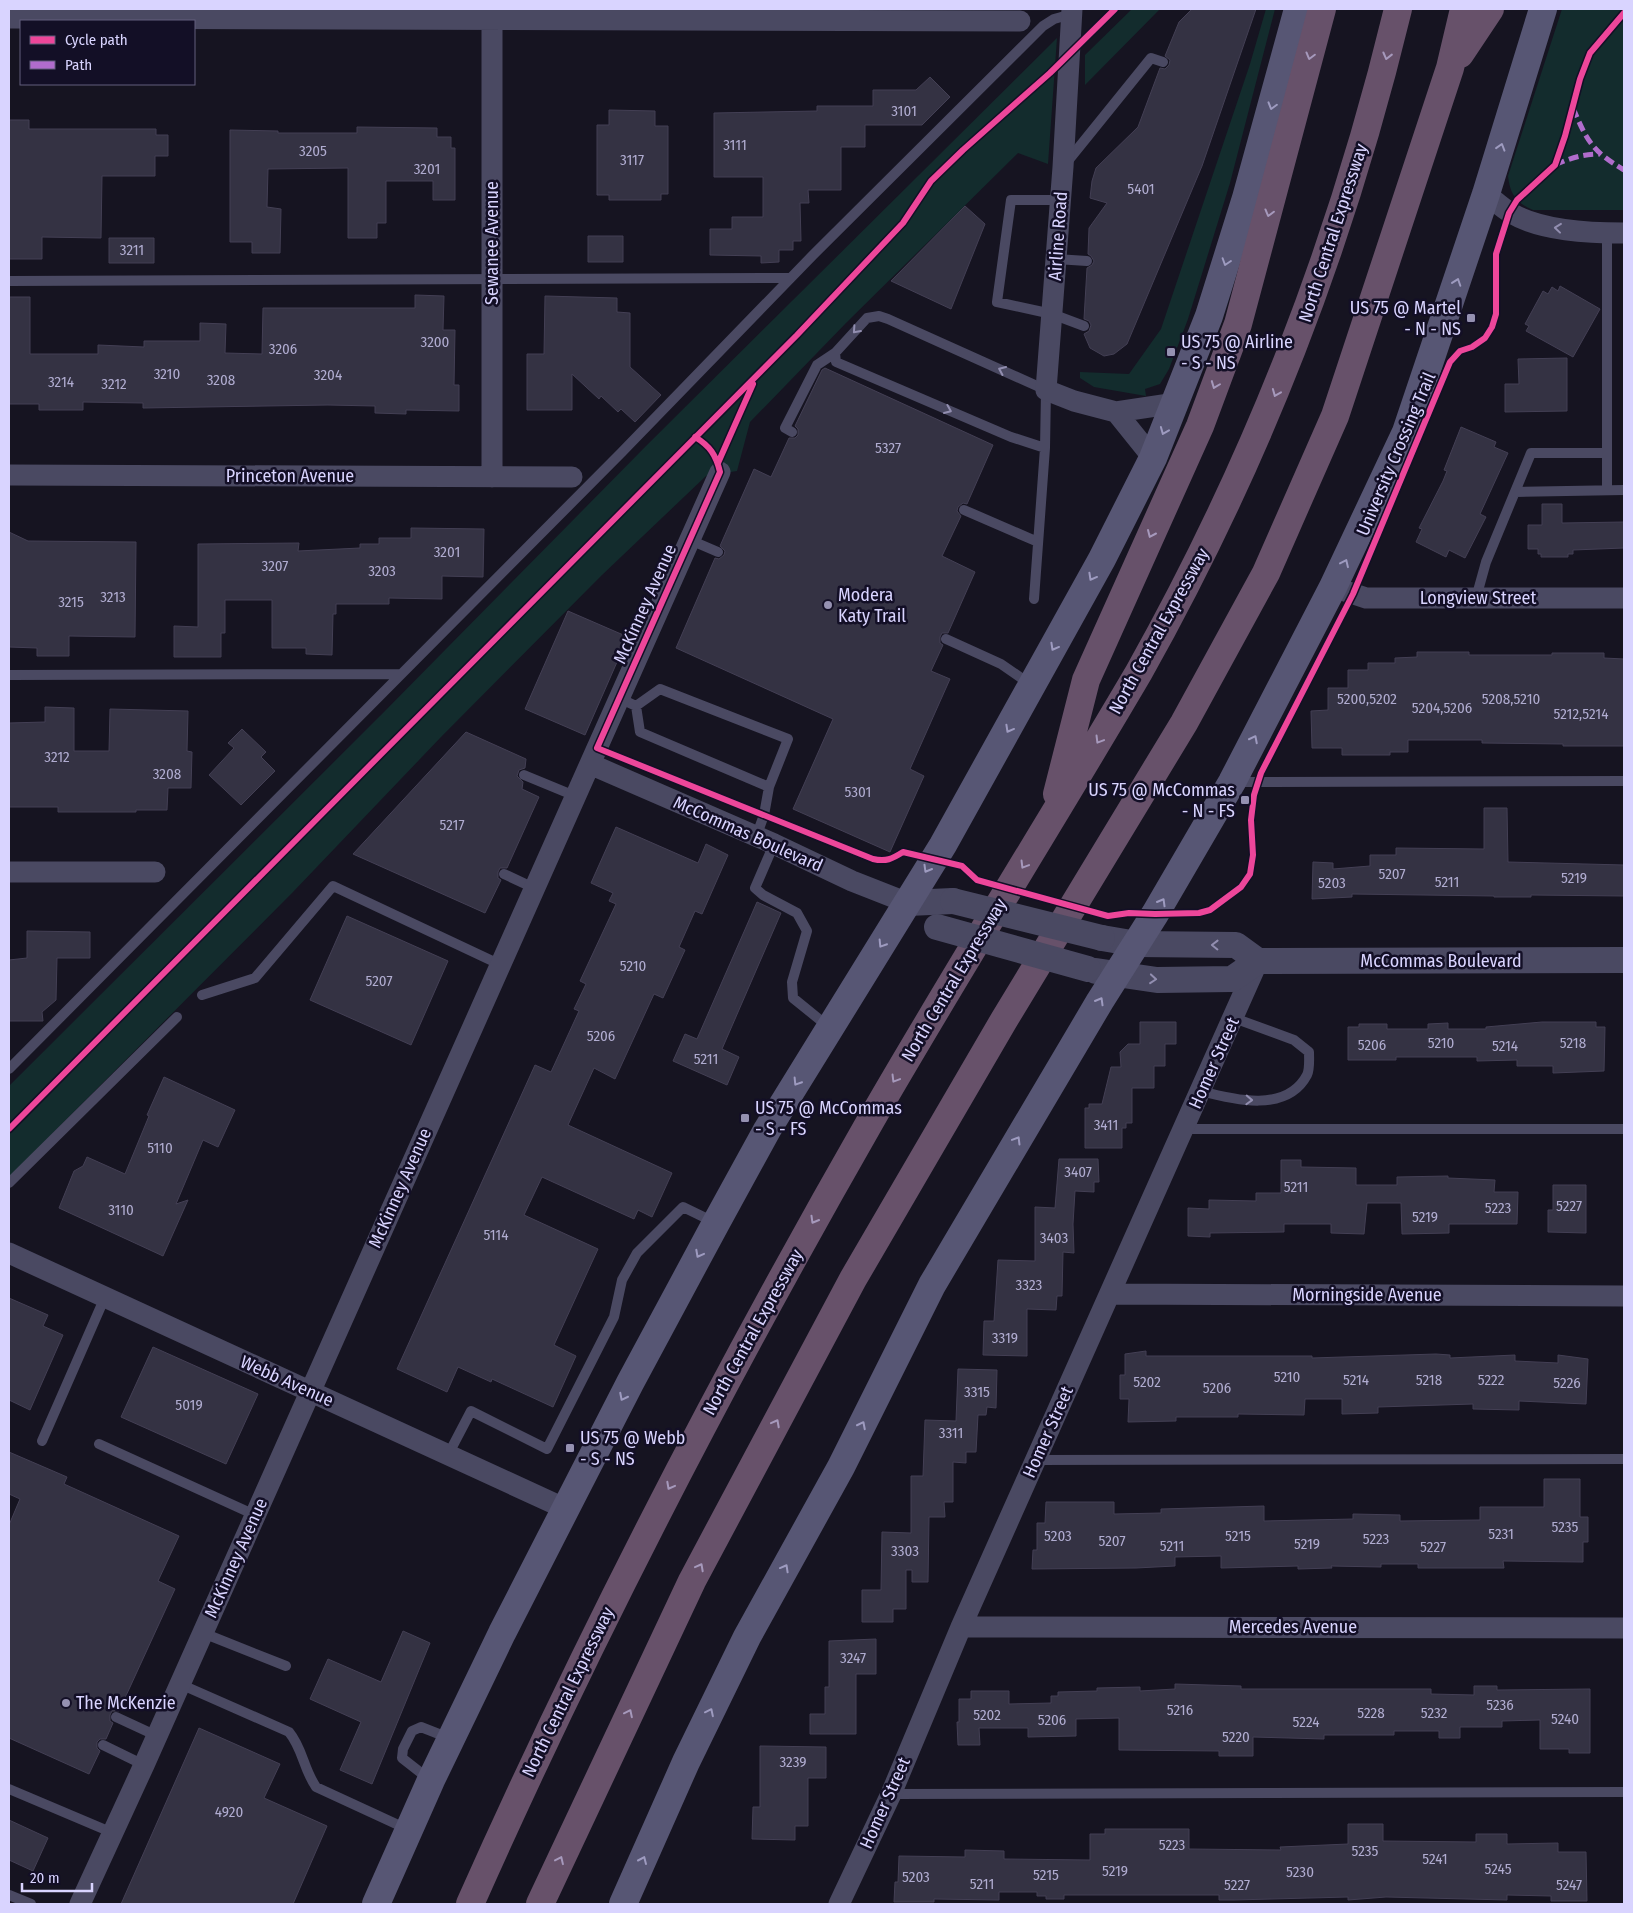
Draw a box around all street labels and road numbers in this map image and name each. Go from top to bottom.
street label: North Central Expressway [1294,141,1372,325]
street label: Sewanee Avenue [481,181,503,305]
street label: Airline Road [1044,191,1072,281]
street label: University Crossing Trail [1352,369,1440,539]
street label: Princeton Avenue [226,465,354,487]
street label: McKinney Avenue [609,541,681,667]
street label: North Central Expressway [1104,544,1214,718]
street label: Longview Street [1420,587,1536,609]
street label: McCommas Boulevard [670,791,826,877]
street label: North Central Expressway [897,894,1011,1066]
street label: McCommas Boulevard [1360,950,1522,972]
street label: Homer Street [1184,1014,1244,1112]
street label: McKinney Avenue [364,1125,436,1251]
street label: North Central Expressway [698,1245,808,1419]
street label: Morningside Avenue [1292,1284,1442,1306]
street label: Webb Avenue [237,1351,337,1411]
street label: Homer Street [1018,1383,1078,1481]
street label: McKinney Avenue [200,1495,272,1621]
street label: North Central Expressway [517,1603,619,1781]
street label: Mercedes Avenue [1229,1616,1357,1638]
street label: Homer Street [855,1754,915,1852]

